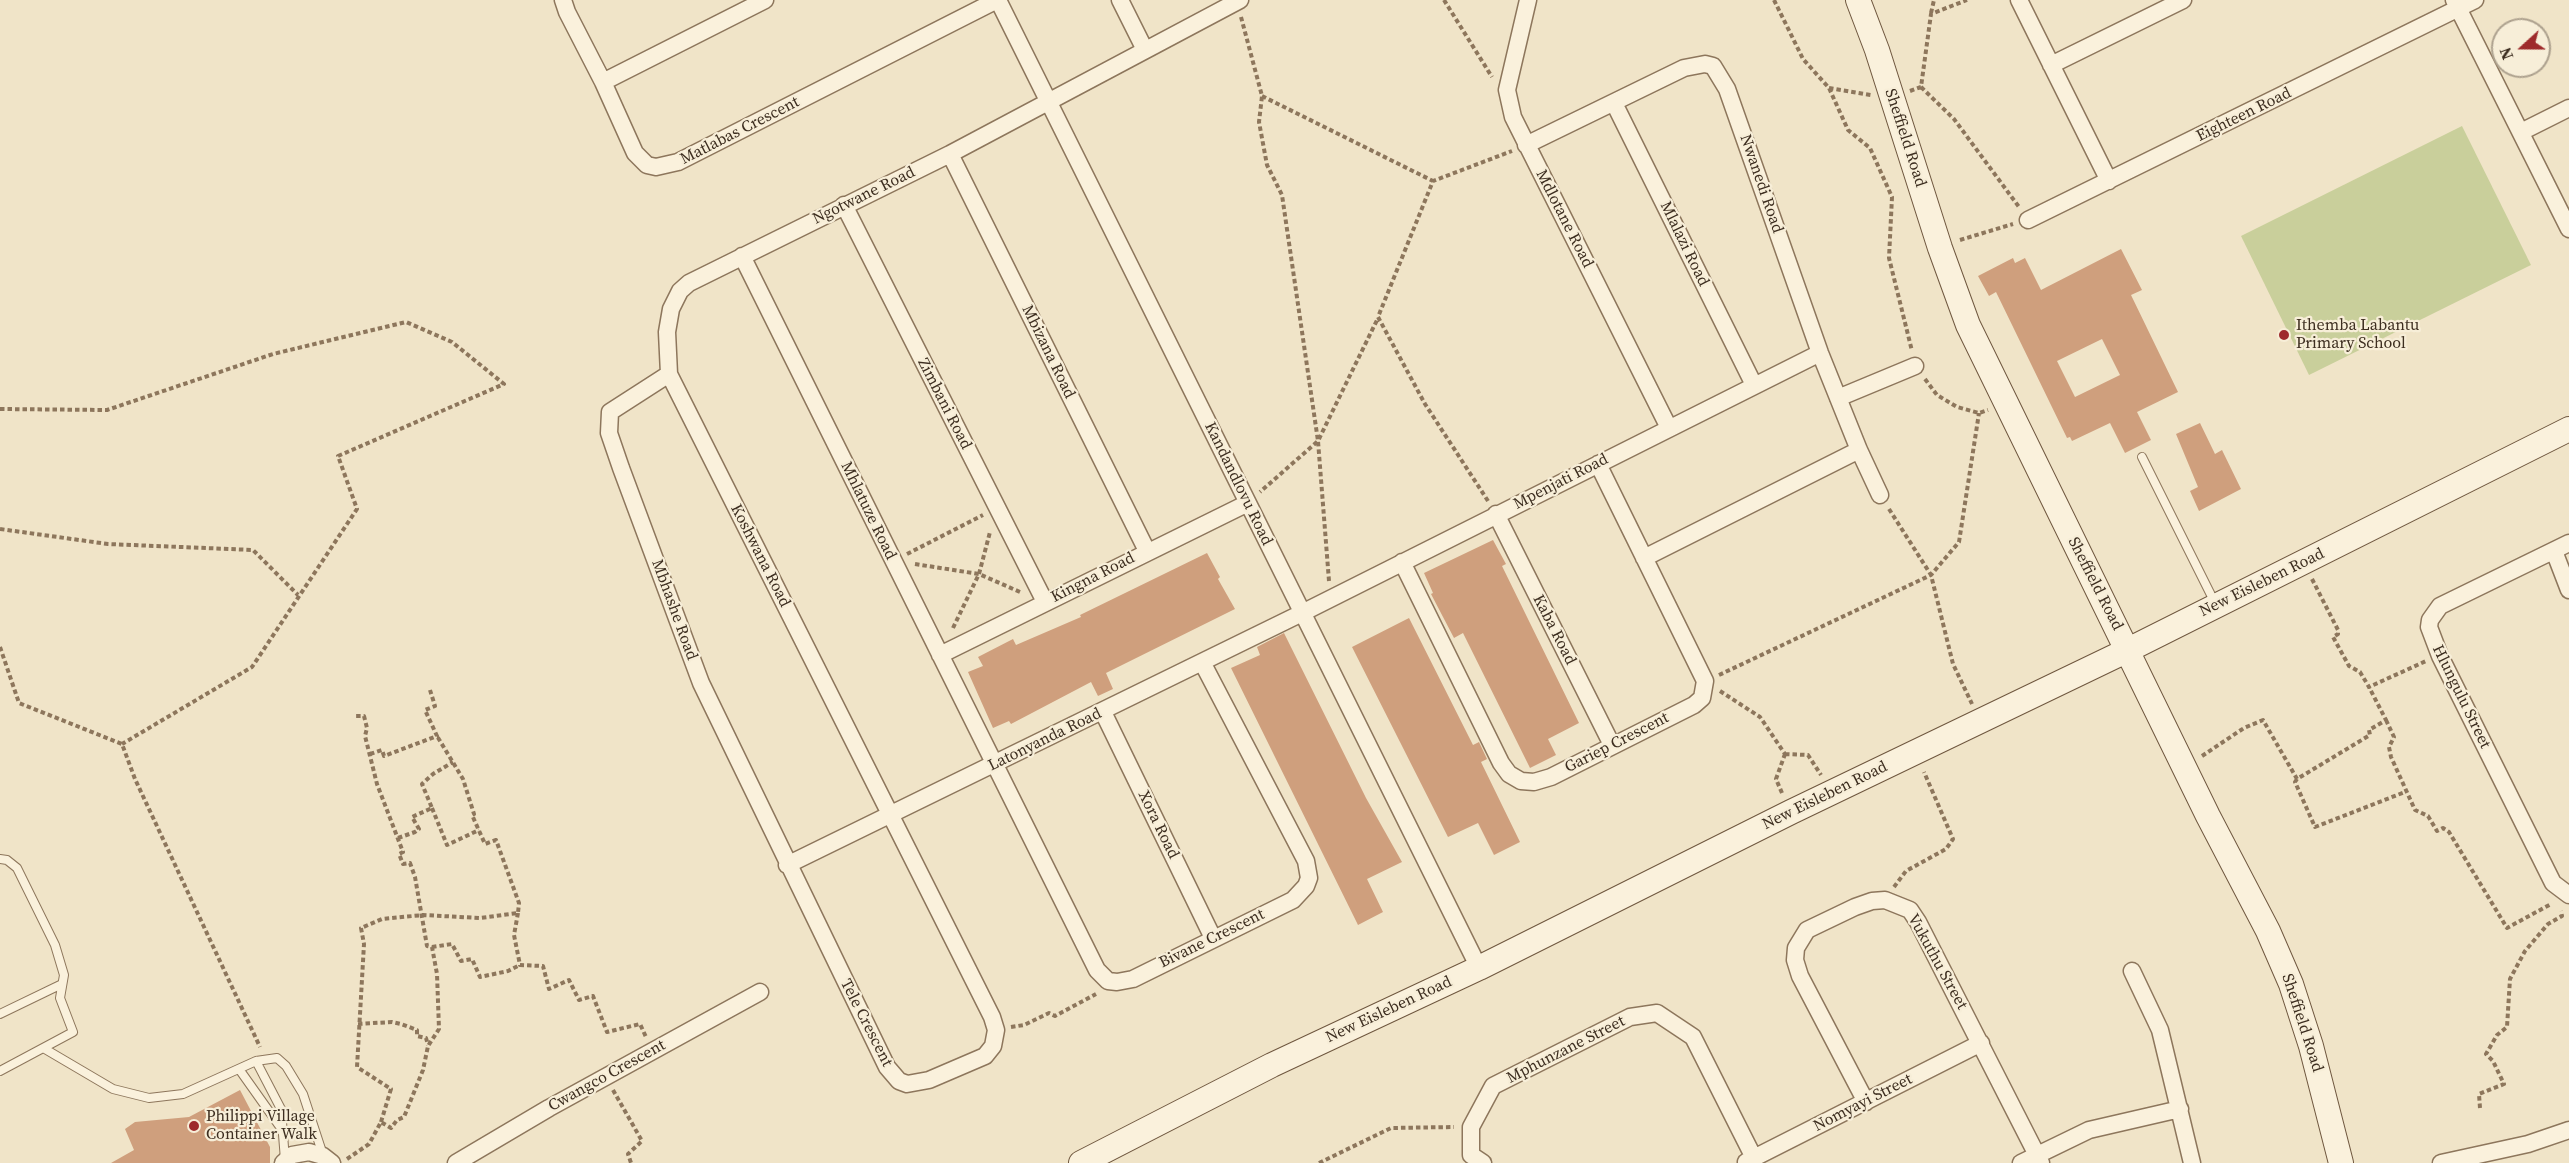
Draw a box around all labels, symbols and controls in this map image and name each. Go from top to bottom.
north arrow [2491,18,2551,78]
text: N [2494,44,2518,63]
street label: Eighteen Road [2193,84,2295,146]
street label: Sheffield Road [1880,87,1930,189]
street label: Matlabas Crescent [677,93,803,169]
street label: Nwanedi Road [1735,132,1787,236]
street label: Ngotwane Road [810,163,918,229]
street label: Mdlotane Road [1531,167,1597,271]
street label: Mlalazi Road [1655,198,1713,290]
street label: Mbizana Road [1017,302,1079,402]
place label: Ithemba Labantu Primary School [2296,316,2419,354]
marker: Ithemba Labantu Primary School [2277,328,2291,342]
street label: Zimbani Road [913,355,975,453]
street label: Kandandlovu Road [1200,419,1276,549]
street label: Mpenjati Road [1510,450,1612,514]
street label: Mhlatuze Road [836,459,900,563]
street label: Koshwana Road [726,501,794,611]
street label: Sheffield Road [2063,534,2127,634]
street label: New Eisleben Road [2196,544,2328,622]
street label: Kingna Road [1048,549,1138,607]
street label: Mbhashe Road [647,557,701,663]
street label: Kaba Road [1528,592,1580,668]
street label: Hlungulu Street [2428,642,2494,752]
street label: Latonyanda Road [985,704,1105,776]
street label: Gariep Crescent [1562,709,1672,777]
street label: New Eisleben Road [1759,757,1891,835]
street label: Xora Road [1133,788,1183,862]
street label: Bivane Crescent [1156,905,1268,973]
street label: Vukuthu Street [1903,911,1971,1013]
street label: New Eisleben Road [1323,972,1455,1048]
street label: Sheffield Road [2277,972,2327,1074]
street label: Tele Crescent [836,976,896,1070]
street label: Mphunzane Street [1504,1012,1628,1088]
street label: Cwangco Crescent [545,1036,669,1116]
street label: Nomyayi Street [1810,1070,1916,1136]
place label: Philippi Village Container Walk [206,1107,317,1145]
marker: Philippi Village Container Walk [187,1119,201,1133]

